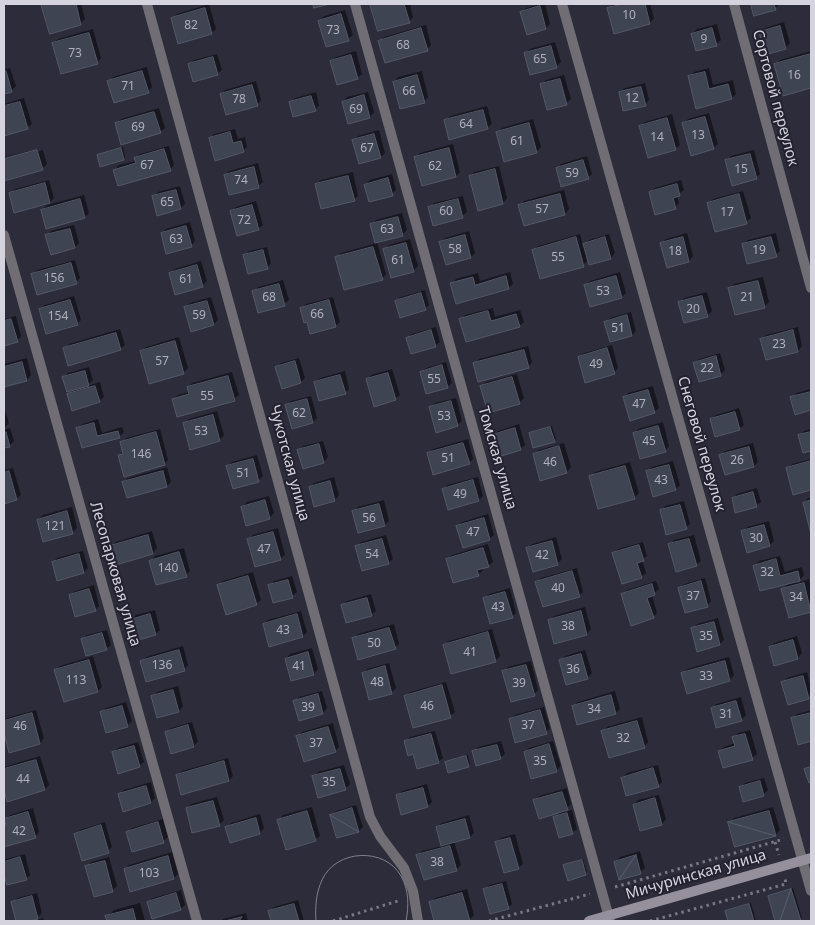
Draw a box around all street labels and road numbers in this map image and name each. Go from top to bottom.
street label: Сортовой переулок [748,28,802,168]
street label: Снеговой переулок [673,374,729,514]
street label: Чукотская улица [265,403,313,523]
street label: Томская улица [474,404,520,512]
street label: Лесопарковая улица [86,499,144,649]
street label: Мичуринская улица [624,846,768,904]

